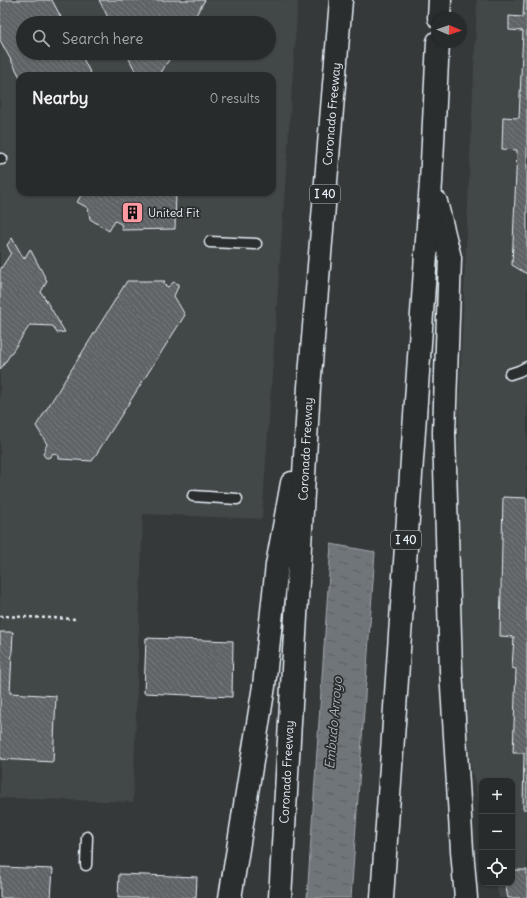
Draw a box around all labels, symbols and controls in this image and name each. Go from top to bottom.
north arrow [431,12,467,48]
search box [16,16,276,60]
icon: search [30,27,52,49]
text: Search here [62,29,143,48]
street label: Coronado Freeway [320,62,343,166]
text: Nearby [32,87,88,109]
text: 0 results [210,90,260,107]
road number: I 40 [310,185,340,203]
building icon: United Fit [119,200,145,226]
place label: United Fit [148,205,200,220]
street label: Coronado Freeway [295,397,316,501]
road number: I 40 [391,531,421,549]
water label: Embudo Arroyo [321,676,346,770]
street label: Coronado Freeway [276,720,297,824]
map controls [479,778,515,886]
button: + [479,778,515,814]
button: − [479,814,515,850]
button: locate [479,850,515,886]

